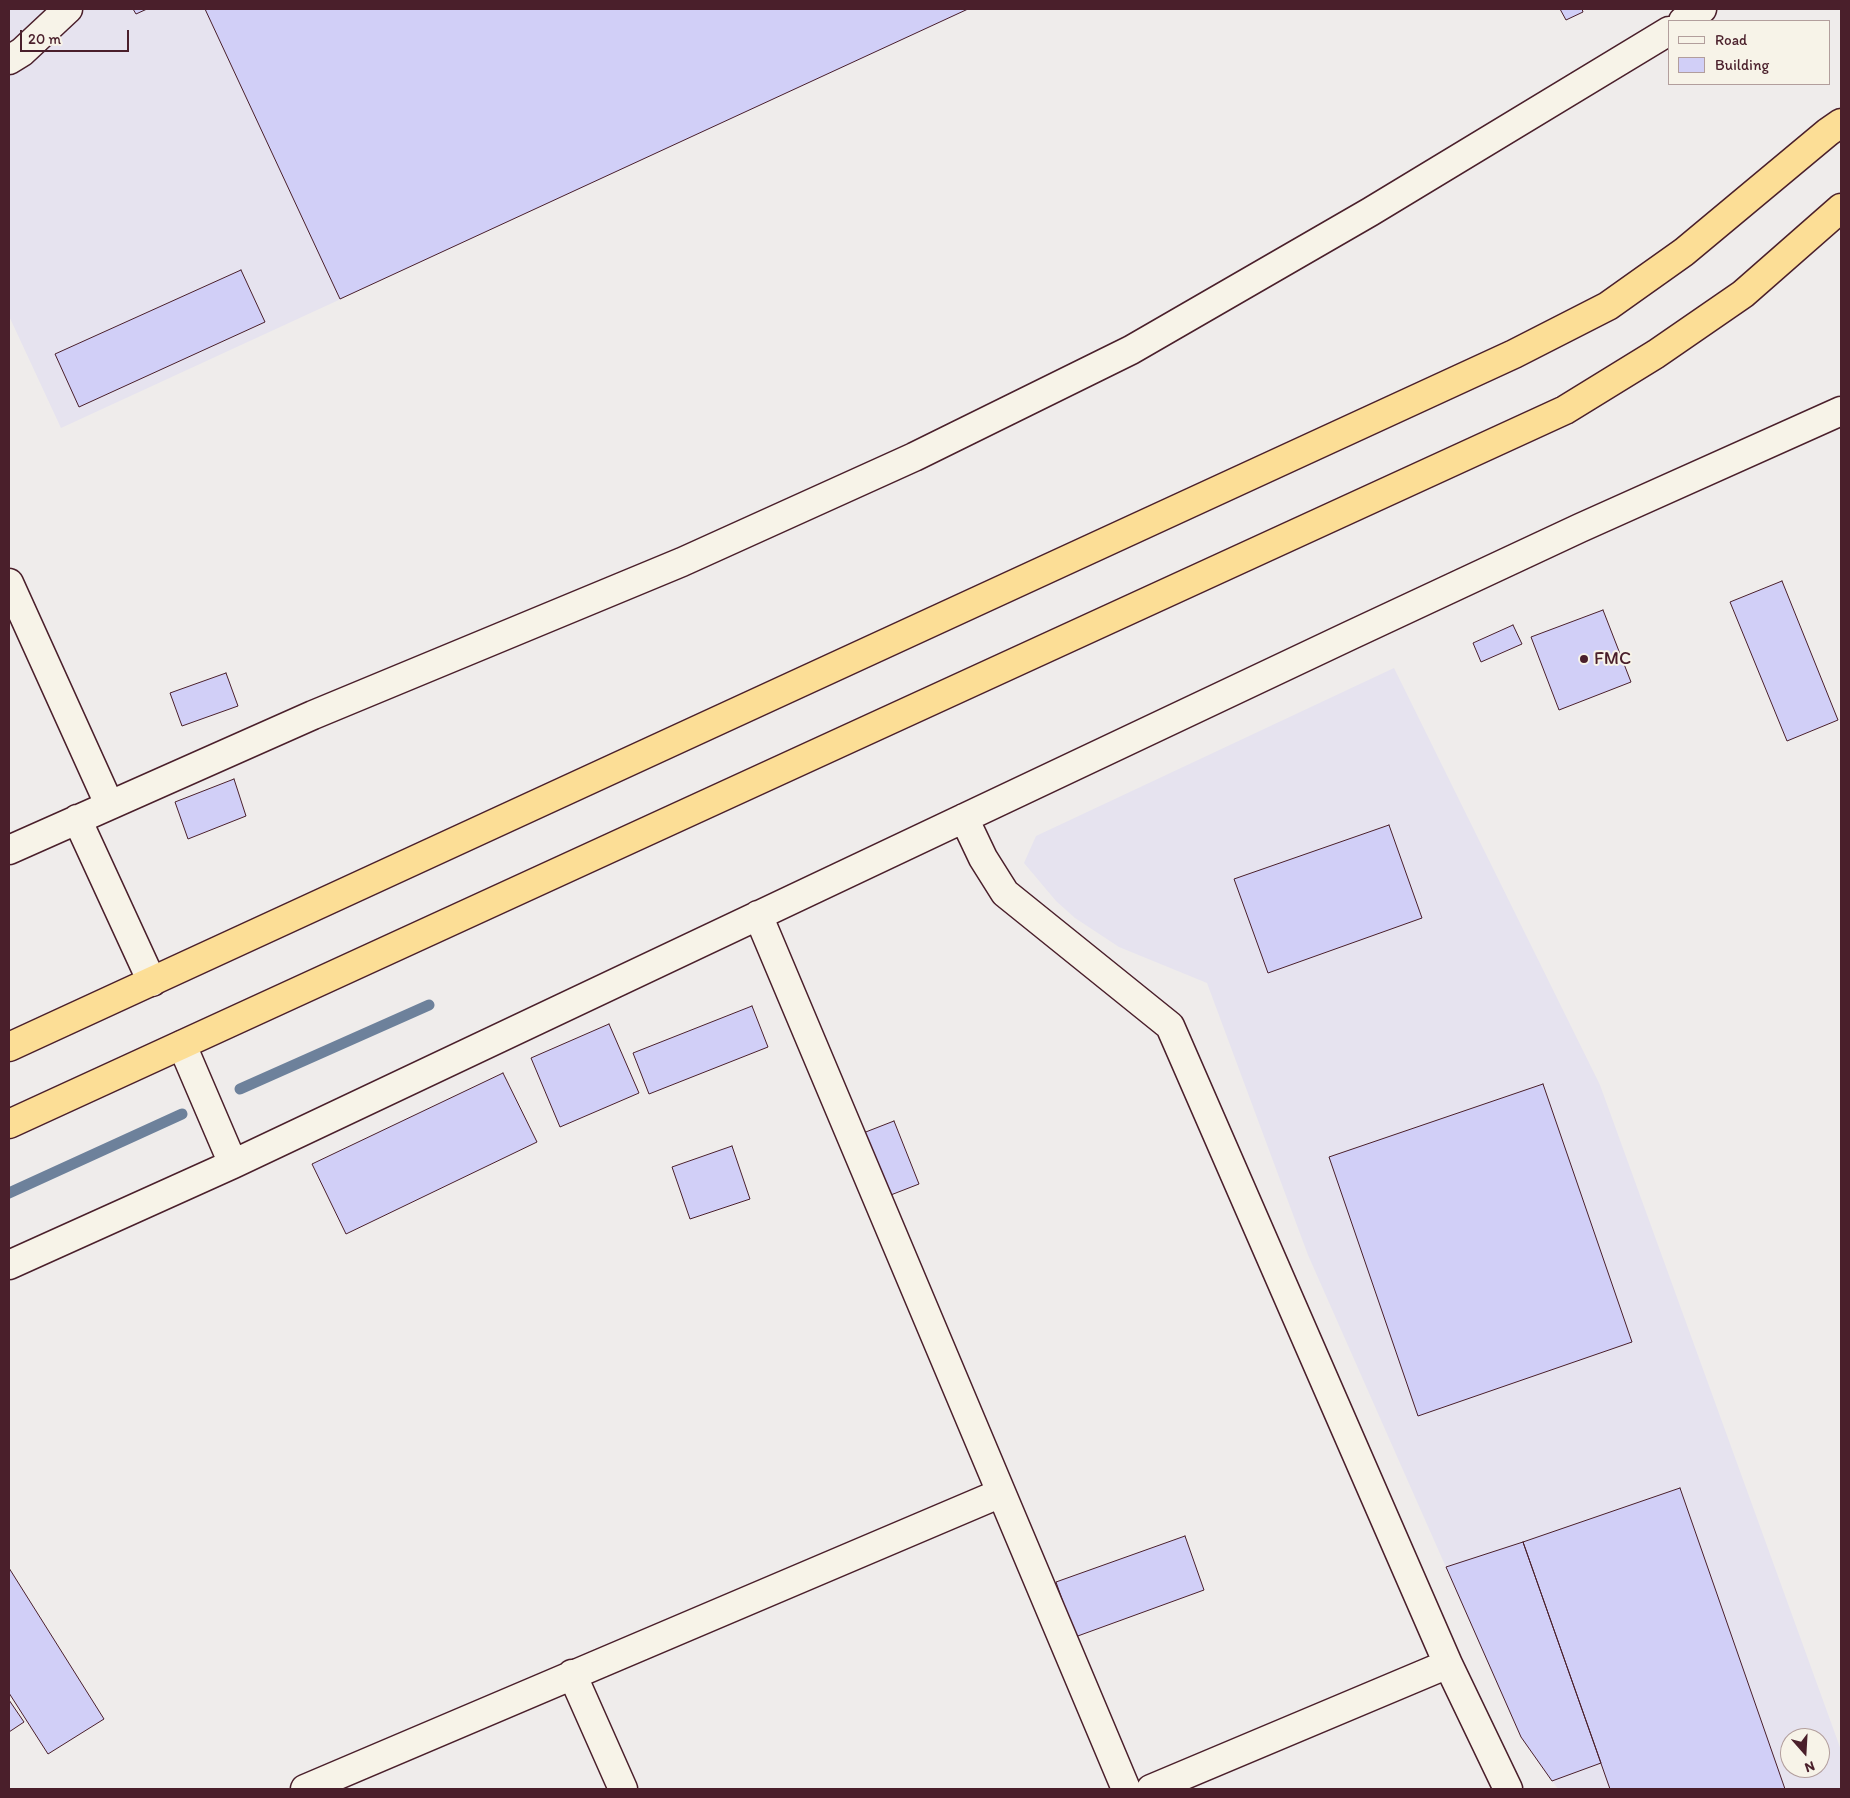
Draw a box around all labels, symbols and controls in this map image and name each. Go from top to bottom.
scale bar [22,20,131,52]
legend [1668,20,1830,85]
text: 20 m [28,30,61,48]
text: Road [1715,31,1747,49]
text: Building [1715,56,1769,74]
place label: FMC [1594,648,1631,670]
marker: FMC [1578,653,1590,665]
north arrow [1780,1728,1830,1778]
text: N [1802,1757,1817,1776]

